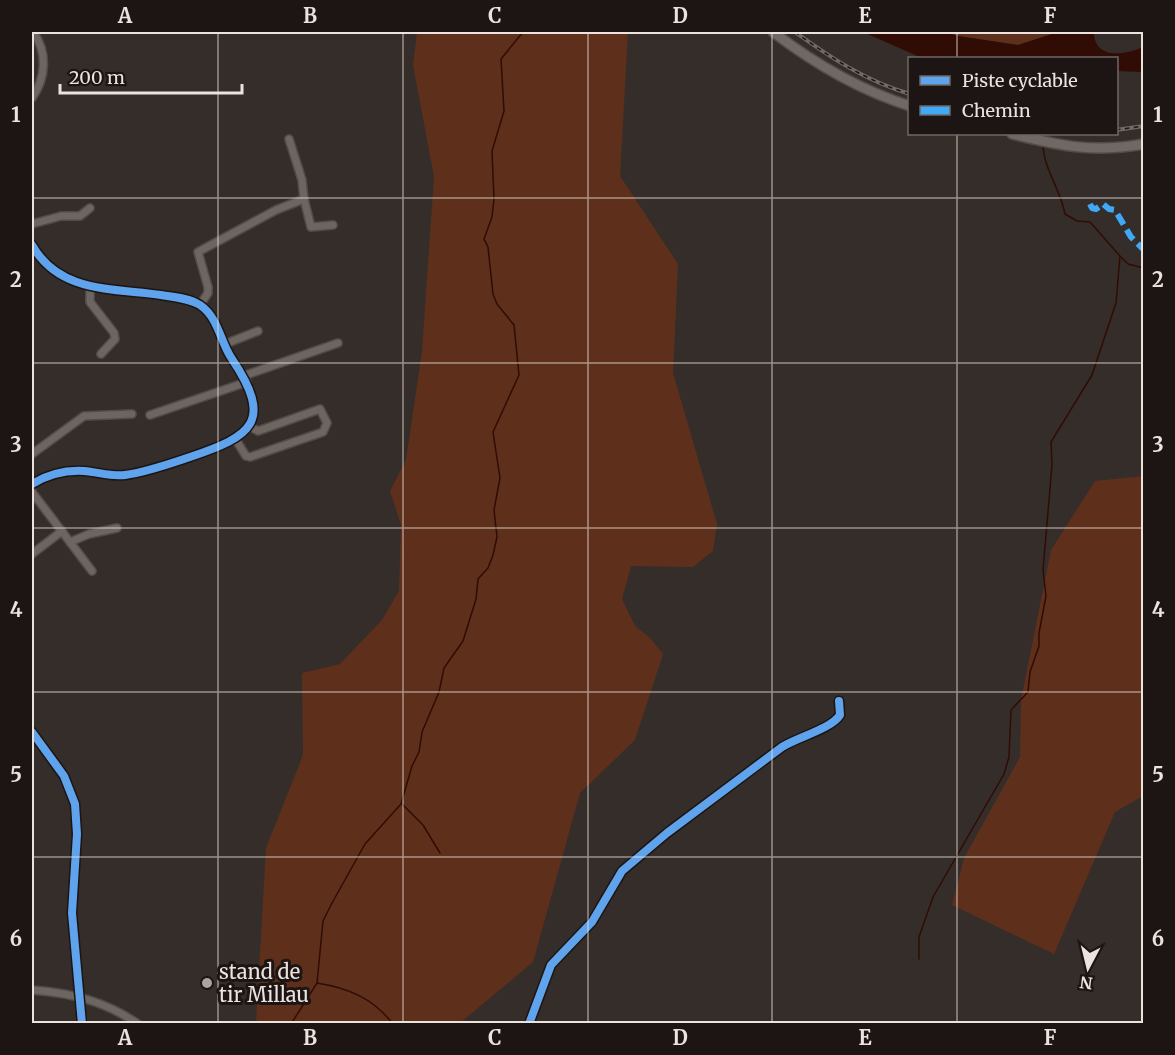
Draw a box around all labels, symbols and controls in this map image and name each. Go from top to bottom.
text: A [117,3,133,28]
text: B [303,3,317,28]
text: C [488,3,502,28]
text: D [672,3,688,28]
text: E [858,3,872,28]
text: F [1044,3,1057,28]
scale bar [60,57,242,95]
legend [908,57,1118,135]
text: 200 m [69,66,125,89]
text: Piste cyclable [962,69,1078,92]
text: Chemin [962,99,1031,122]
text: 1 [11,102,21,127]
text: 1 [1153,102,1163,127]
text: 2 [10,267,22,292]
text: 2 [1152,267,1164,292]
text: 3 [10,432,22,457]
text: 3 [1152,432,1164,457]
text: 4 [10,597,23,622]
text: 4 [1152,597,1165,622]
text: 5 [10,762,22,787]
text: 5 [1152,762,1164,787]
text: 6 [10,926,22,951]
text: 6 [1152,926,1164,951]
north arrow [1058,938,1118,998]
place label: stand de tir Millau [219,959,309,1007]
text: N [1078,972,1094,994]
marker: stand de tir Millau [200,976,214,990]
text: A [117,1025,133,1050]
text: B [303,1025,317,1050]
text: C [488,1025,502,1050]
text: D [672,1025,688,1050]
text: E [858,1025,872,1050]
text: F [1044,1025,1057,1050]

